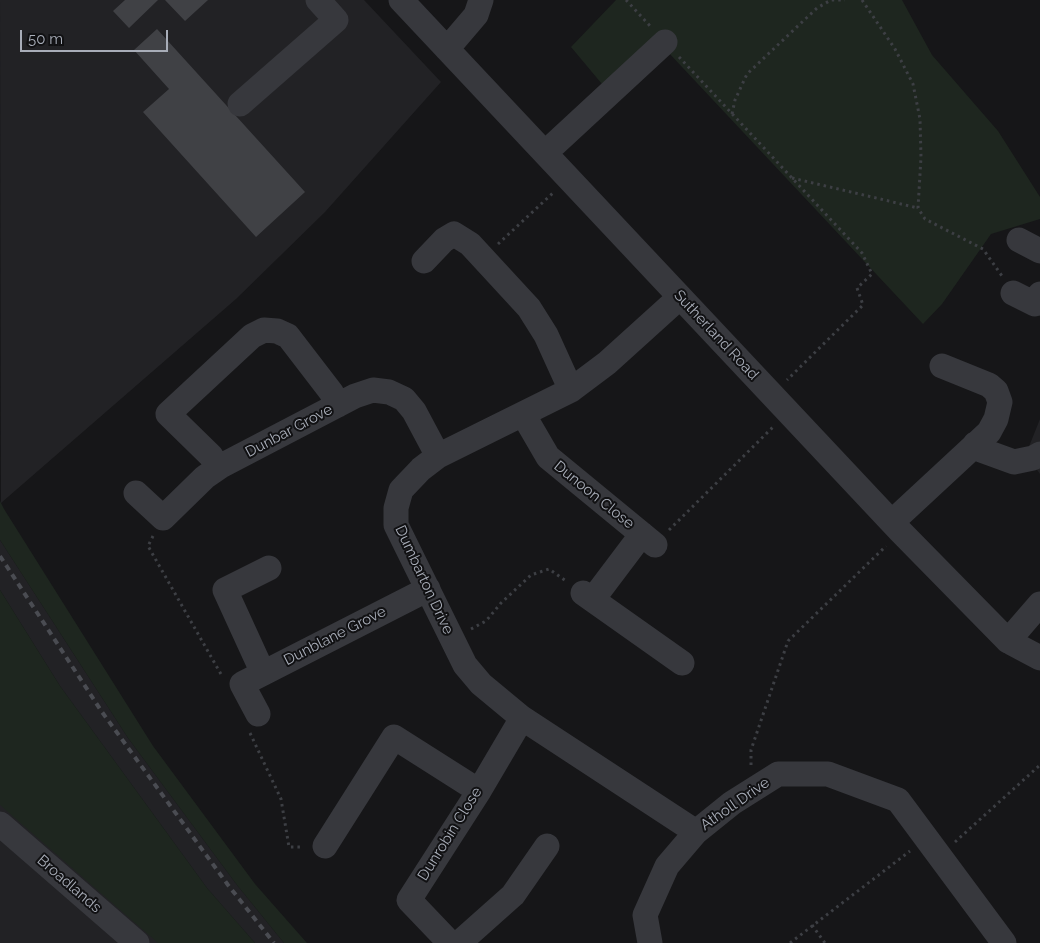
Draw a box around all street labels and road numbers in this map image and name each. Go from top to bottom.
street label: Sutherland Road [670,286,762,384]
street label: Dunbar Grove [242,401,336,461]
street label: Dunoon Close [550,457,638,533]
street label: Dumbarton Drive [391,523,457,637]
street label: Dunblane Grove [281,603,389,669]
street label: Atholl Drive [697,774,773,834]
street label: Dunrobin Close [414,784,486,884]
street label: Broadlands [33,851,105,917]

